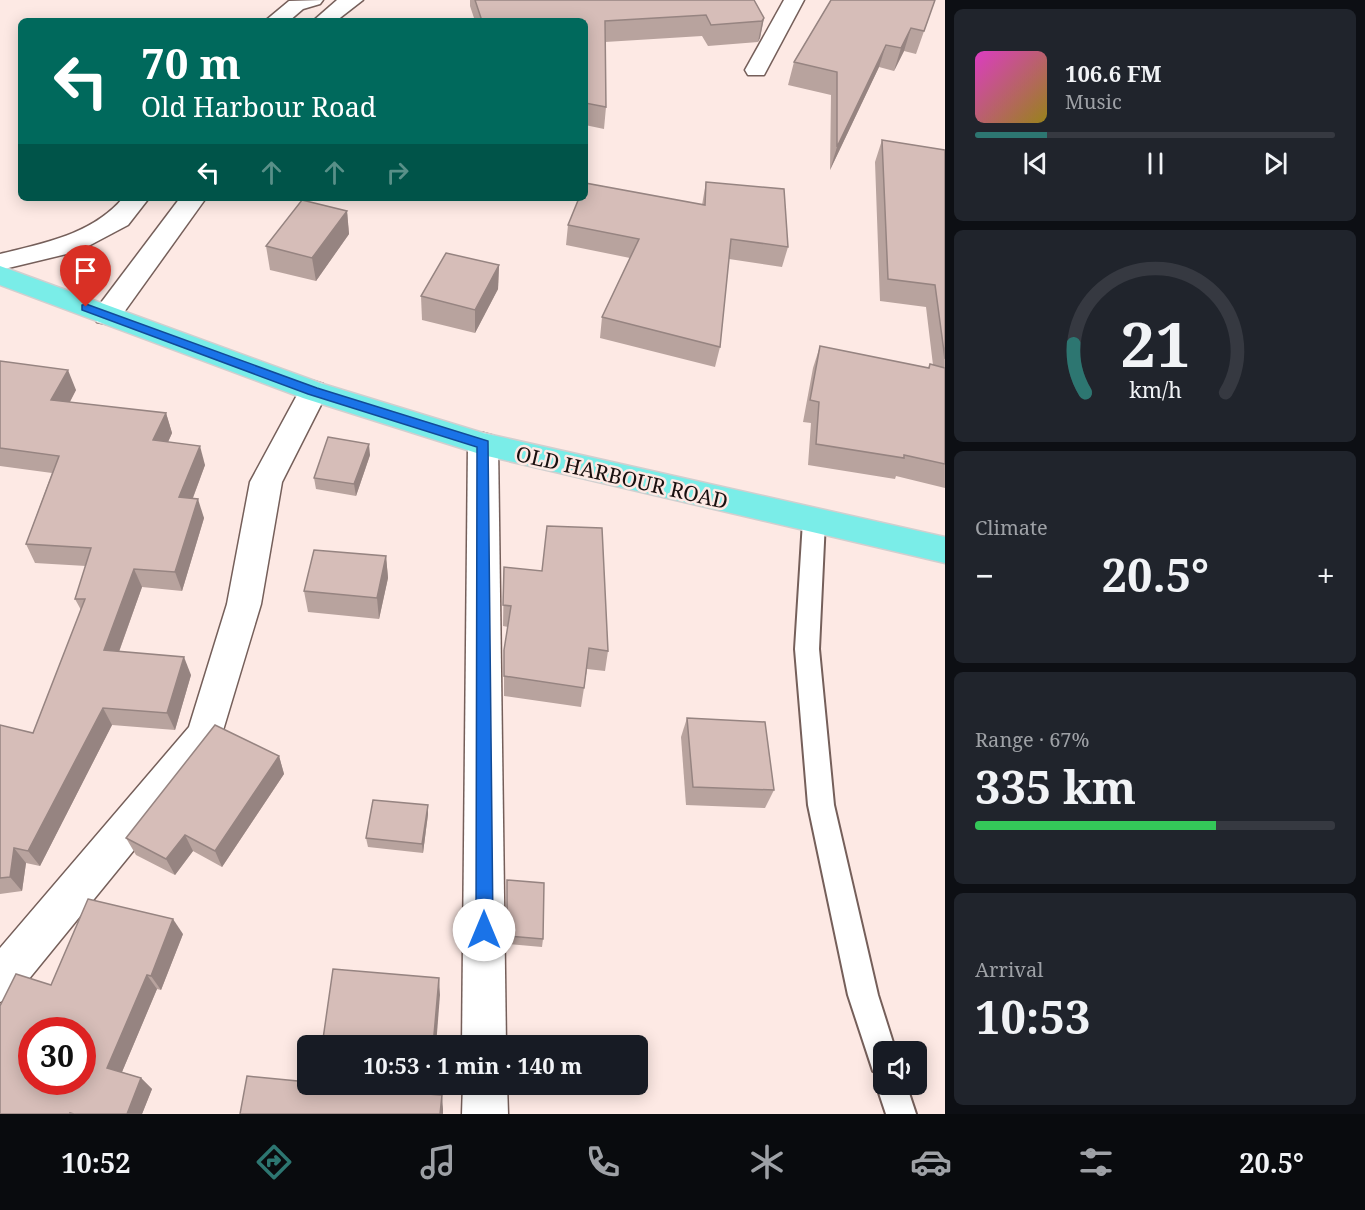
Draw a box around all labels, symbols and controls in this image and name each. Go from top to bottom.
text: 70 m [141,34,241,91]
icon: left [42,42,120,120]
text: 106.6 FM [1065,58,1162,88]
text: Old Harbour Road [141,88,376,125]
text: Music [1065,88,1122,115]
icon: previous [1019,147,1052,180]
icon: pause [1139,147,1172,180]
icon: next [1259,147,1292,180]
icon: left [192,156,225,189]
icon: ahead [255,156,288,189]
icon: ahead [318,156,351,189]
icon: right [381,156,414,189]
pin [60,245,111,307]
icon: arrive [69,254,102,287]
text: 21 [1120,300,1190,385]
text: km/h [1129,375,1182,404]
street label: OLD HARBOUR ROAD [513,439,731,515]
text: Climate [975,514,1048,541]
text: 20.5° [1102,544,1209,605]
text: − [975,553,994,598]
text: + [1317,553,1335,598]
text: Range · 67% [975,726,1089,753]
text: 335 km [975,756,1136,817]
position arrow [452,898,516,962]
text: Arrival [975,956,1043,983]
text: 10:53 [975,986,1090,1047]
speed limit sign: 30 [18,1017,96,1095]
map controls [873,1041,927,1095]
button: sound [873,1041,927,1095]
text: 10:53 · 1 min · 140 m [363,1050,582,1080]
icon: directions [253,1141,295,1183]
icon: music [417,1141,459,1183]
icon: phone [582,1141,624,1183]
icon: climate [746,1141,788,1183]
icon: car [910,1141,952,1183]
icon: filters [1075,1141,1117,1183]
text: 10:52 [61,1144,130,1181]
text: 20.5° [1239,1144,1304,1181]

